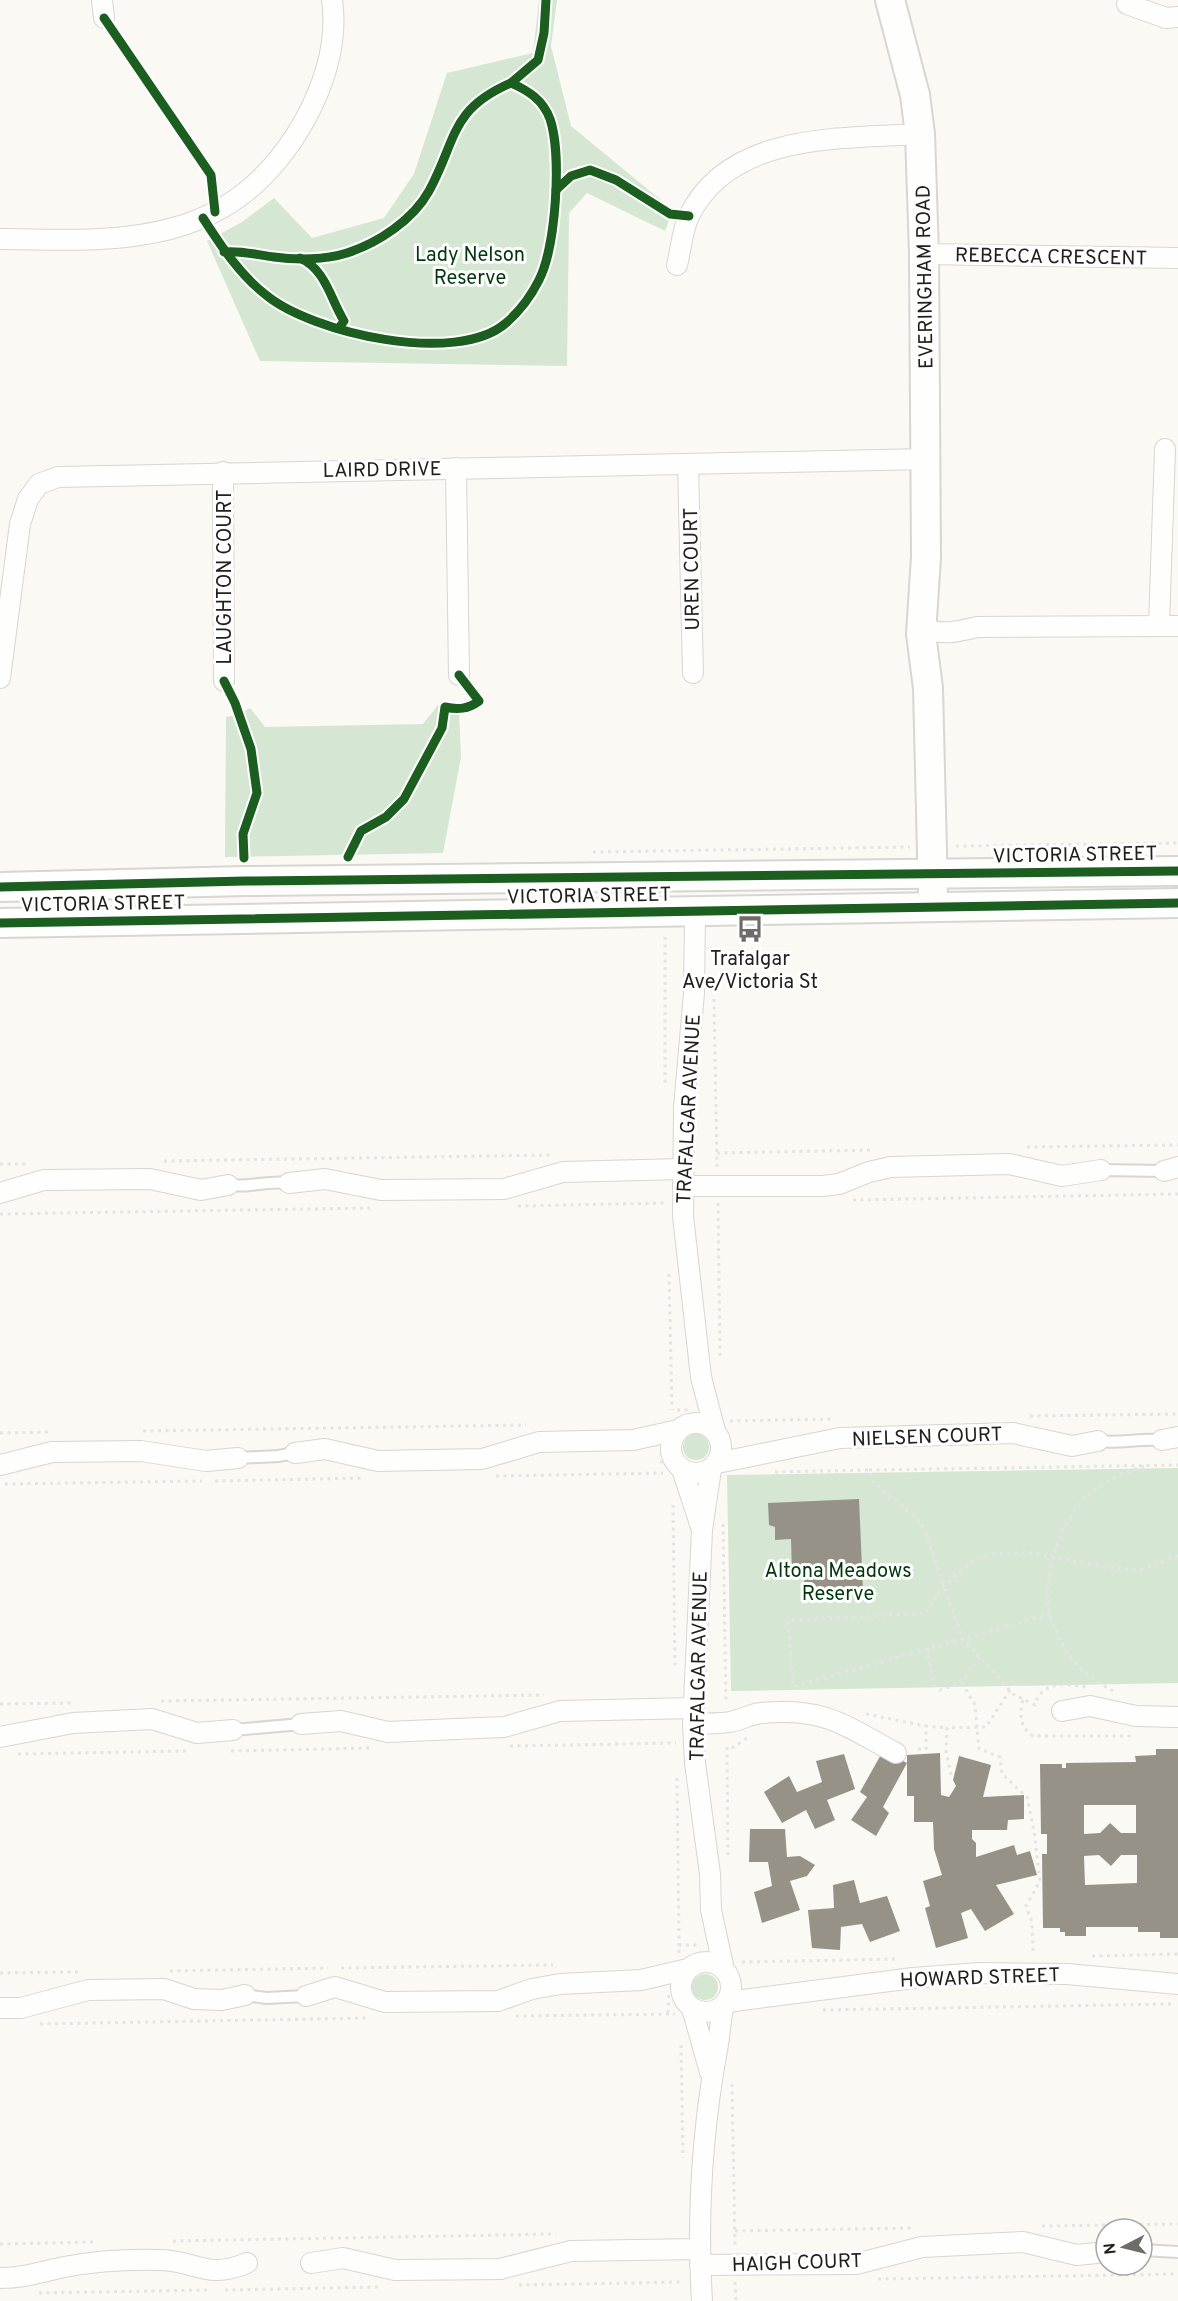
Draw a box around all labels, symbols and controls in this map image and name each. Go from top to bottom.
street label: EVERINGHAM ROAD [911,185,941,369]
park label: Lady Nelson Reserve [415,243,525,292]
street label: REBECCA CRESCENT [955,243,1147,273]
street label: LAIRD DRIVE [322,457,442,485]
street label: LAUGHTON COURT [213,489,239,665]
street label: UREN COURT [679,507,707,631]
street label: VICTORIA STREET [992,842,1158,870]
street label: VICTORIA STREET [506,883,672,911]
street label: VICTORIA STREET [20,891,186,919]
bus stop icon: Trafalgar Ave/Victoria St [735,914,765,944]
place label: Trafalgar Ave/Victoria St [682,947,818,996]
street label: TRAFALGAR AVENUE [672,1013,708,1205]
street label: NIELSEN COURT [851,1422,1003,1454]
park label: Altona Meadows Reserve [764,1559,912,1608]
street label: TRAFALGAR AVENUE [685,1571,715,1761]
street label: HOWARD STREET [899,1963,1061,1995]
north arrow [1094,2217,1154,2277]
text: N [1100,2242,1122,2256]
street label: HAIGH COURT [731,2249,863,2279]

